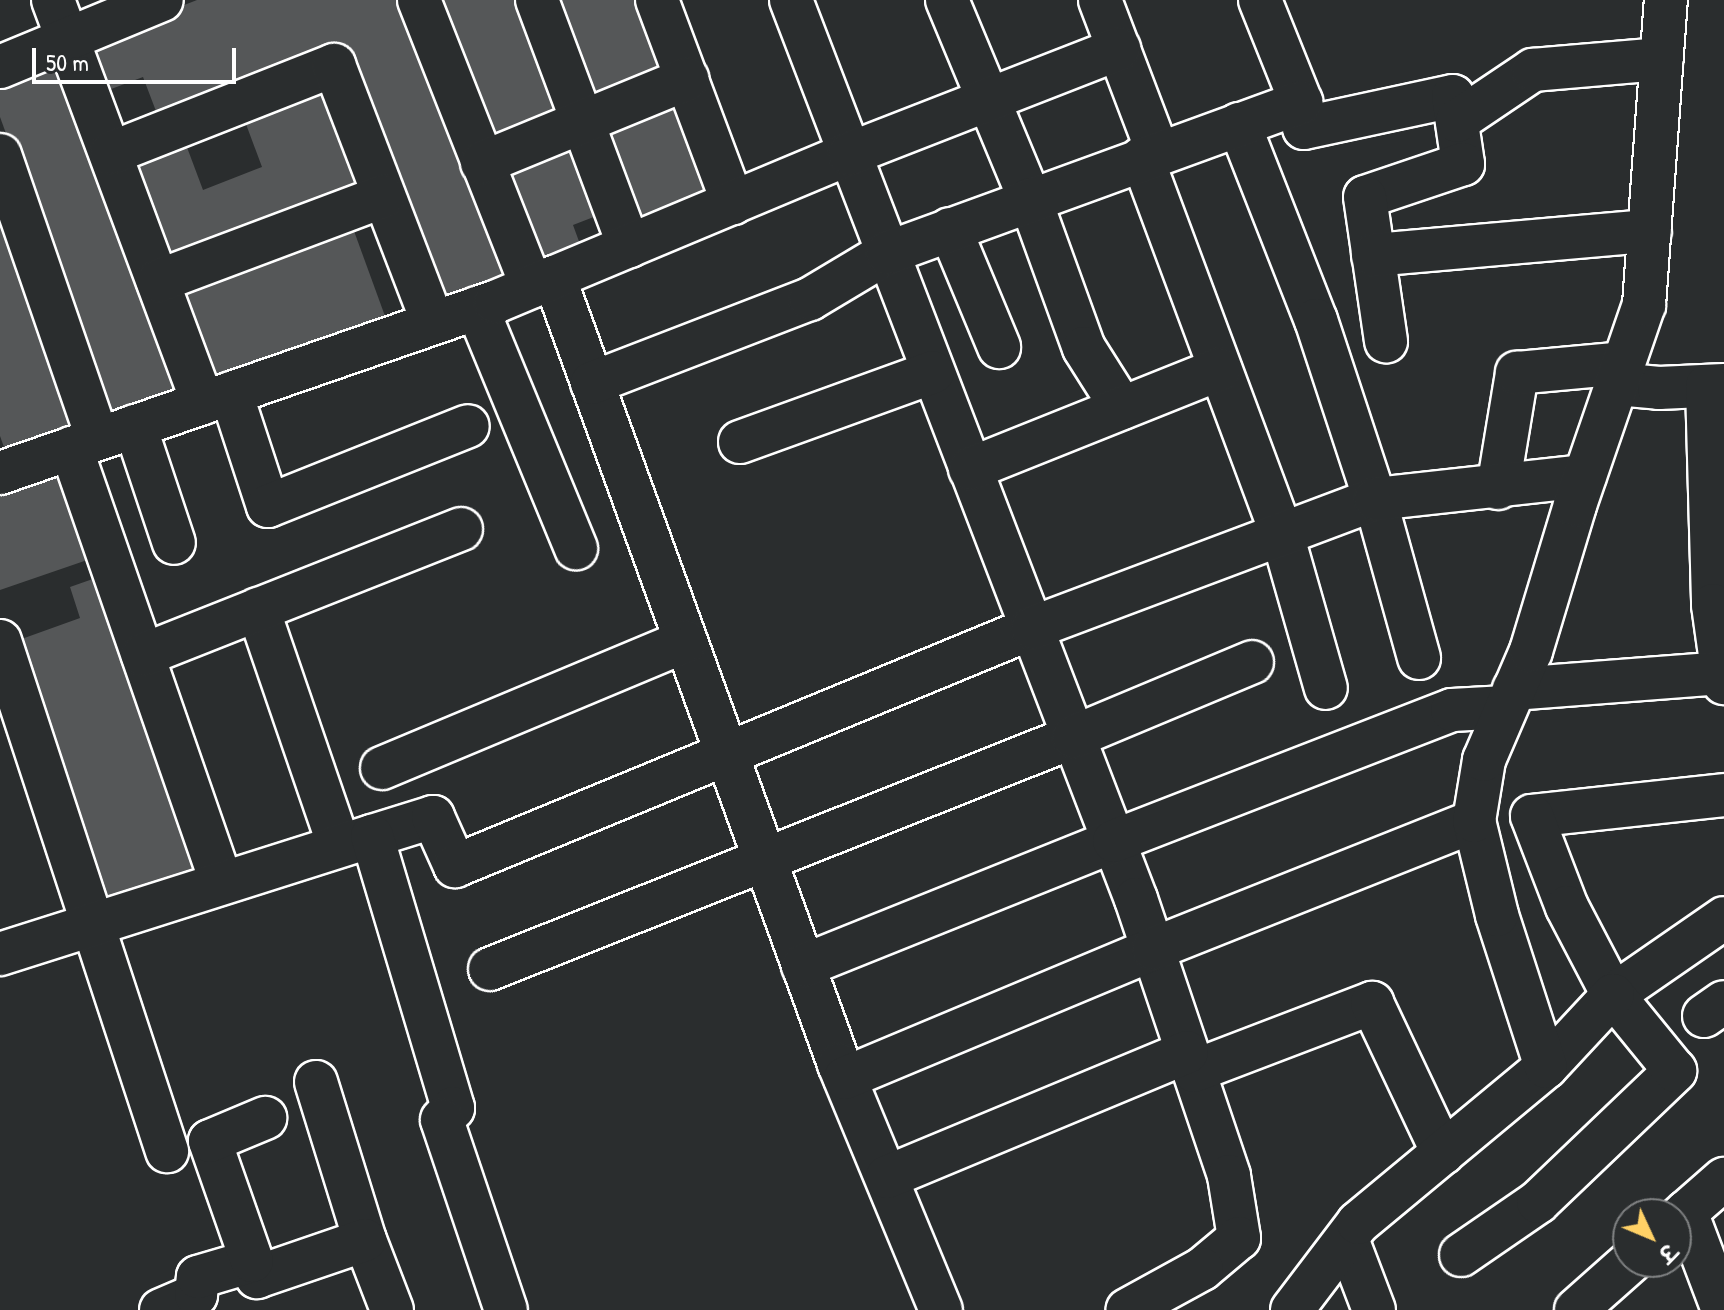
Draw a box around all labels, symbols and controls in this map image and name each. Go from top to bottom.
scale bar [36,32,240,82]
text: 50 m [46,46,89,78]
north arrow [1612,1198,1692,1278]
text: उ [1652,1238,1684,1269]

